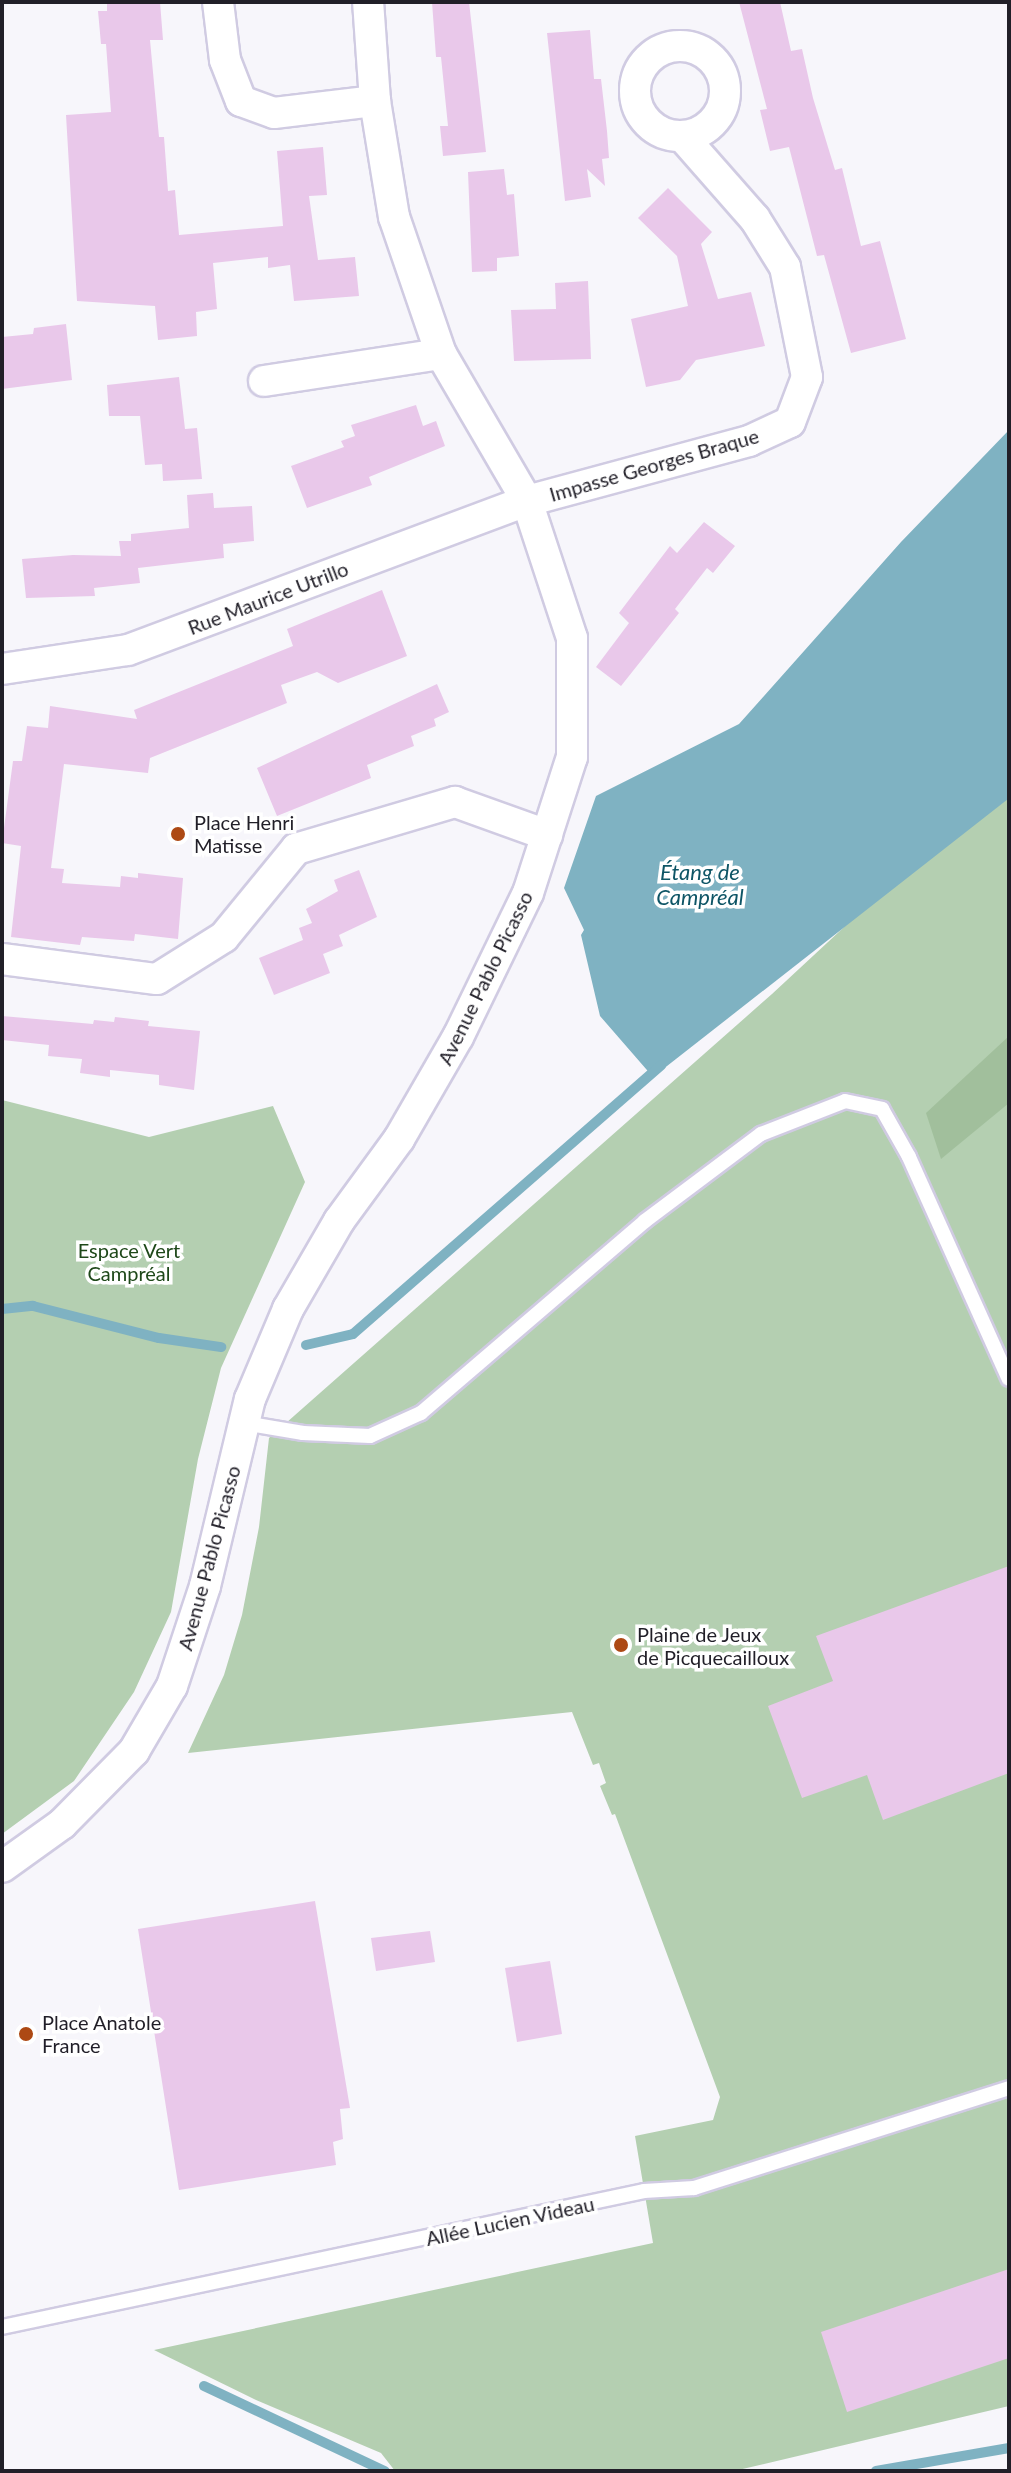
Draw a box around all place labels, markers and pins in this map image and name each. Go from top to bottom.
place label: Place Henri Matisse [194,810,294,857]
marker: Place Henri Matisse [169,825,187,843]
place label: Plaine de Jeux de Picquecailloux [637,1622,789,1669]
marker: Plaine de Jeux de Picquecailloux [612,1636,630,1654]
place label: Place Anatole France [42,2010,162,2057]
marker: Place Anatole France [17,2025,35,2043]

